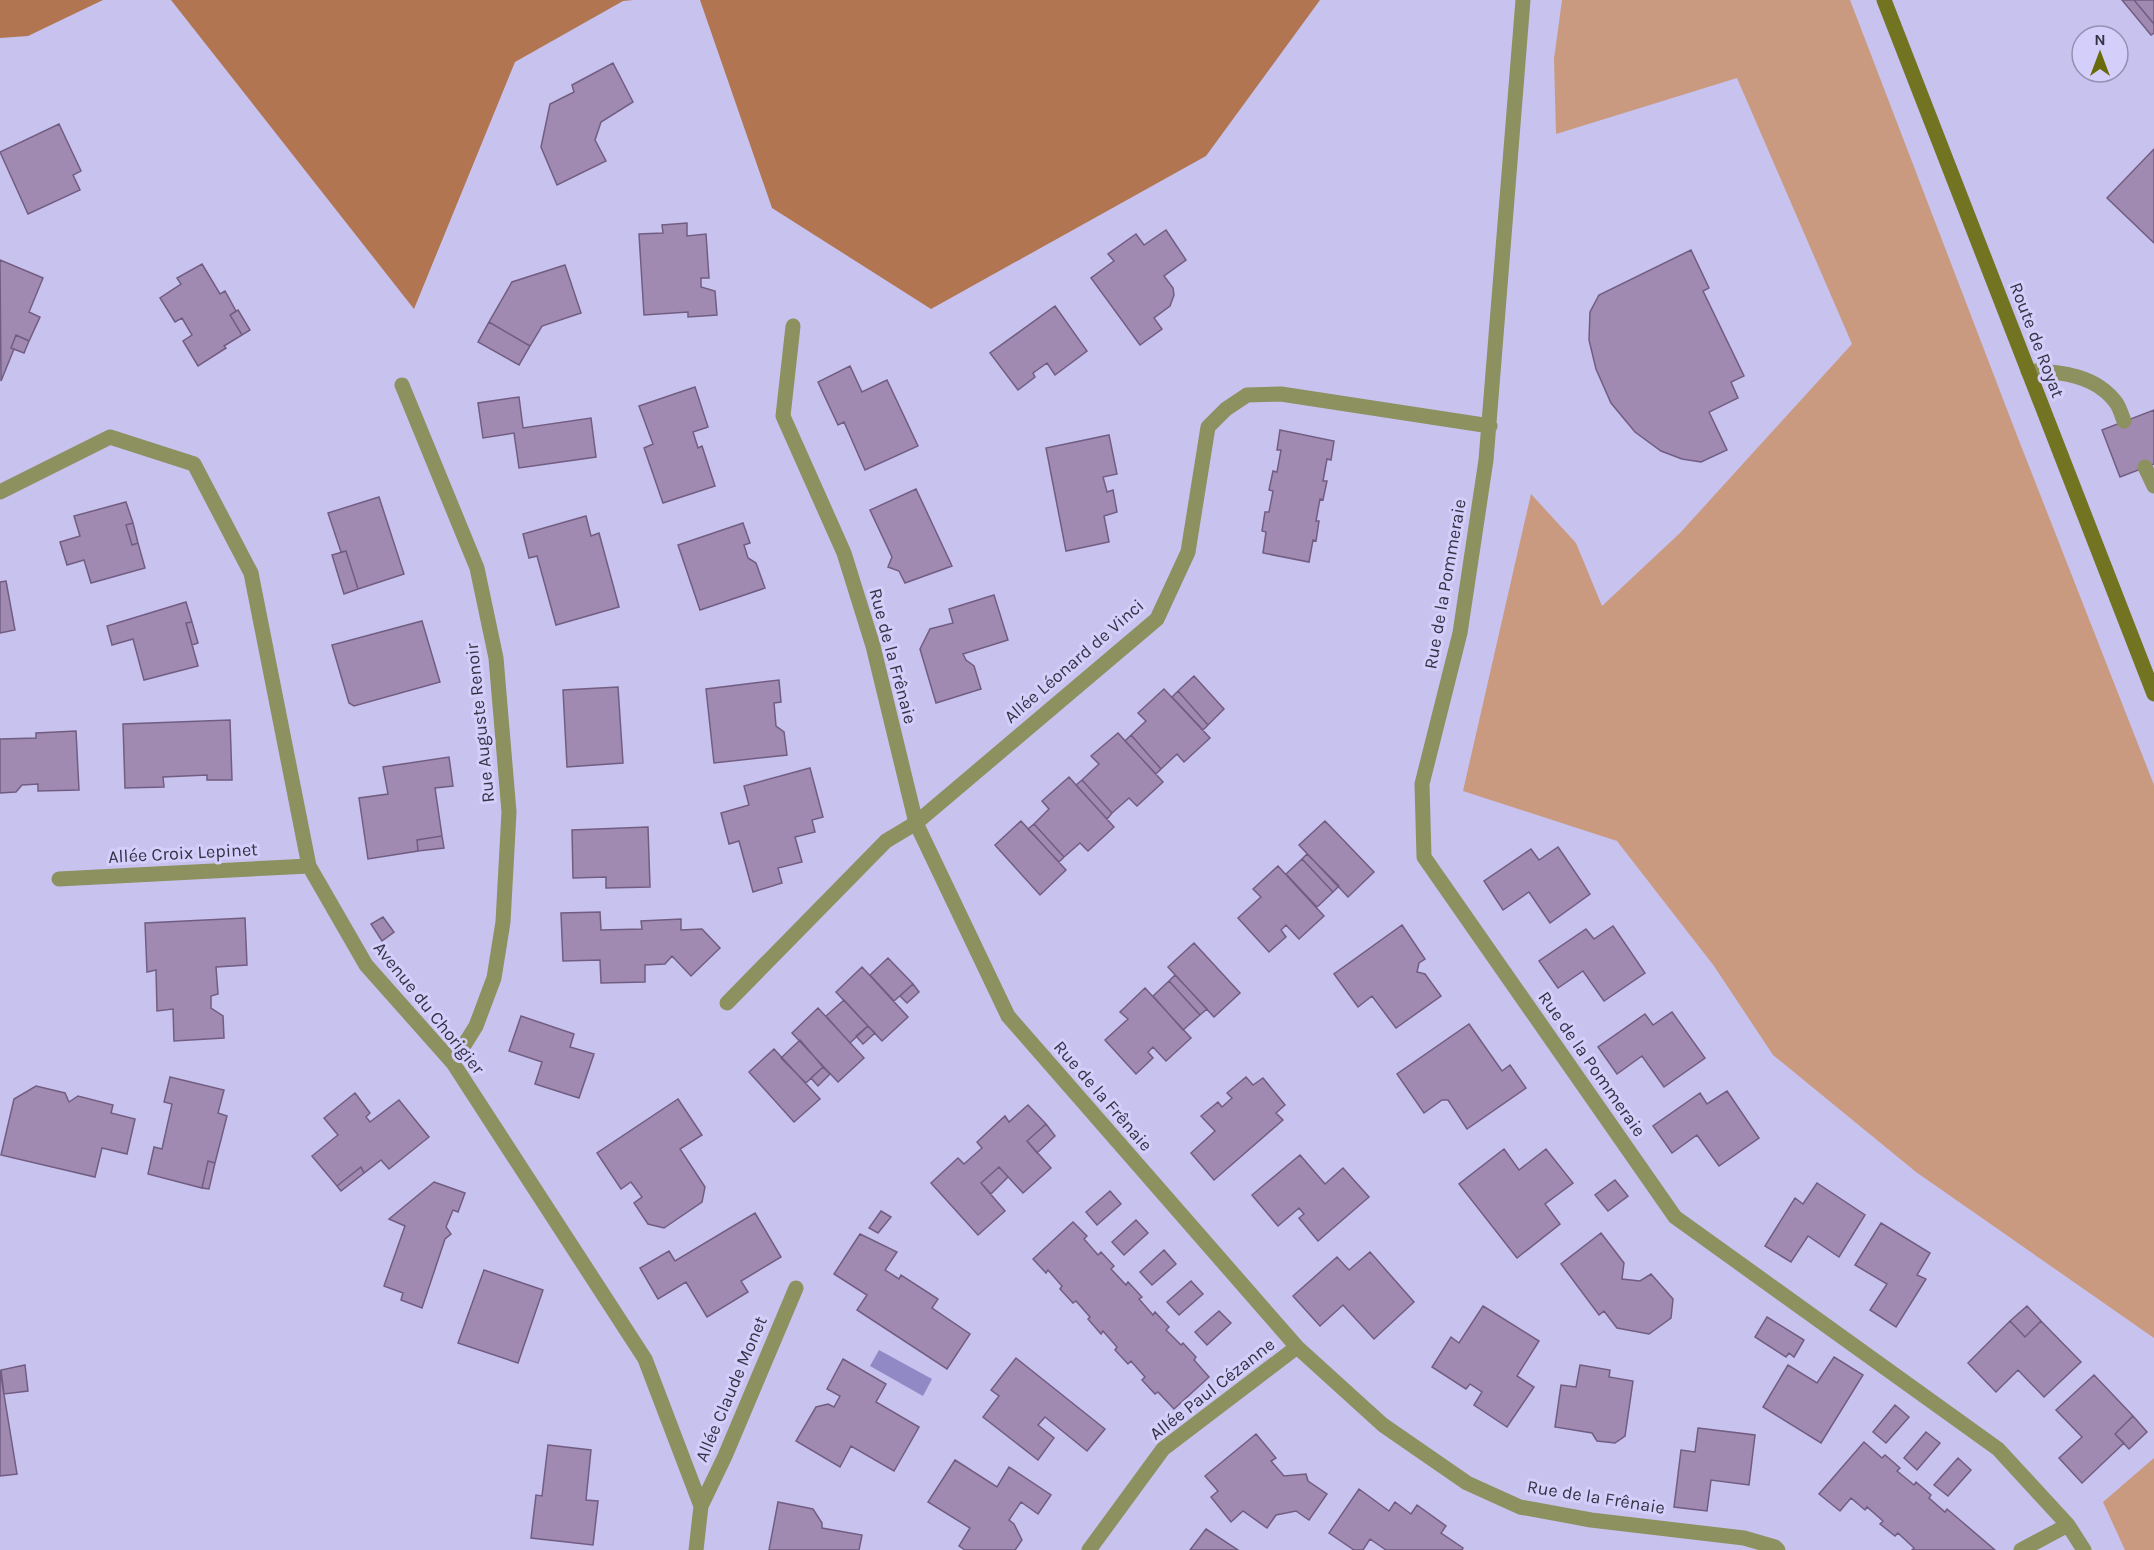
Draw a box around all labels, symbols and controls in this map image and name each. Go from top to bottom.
north arrow [2070,24,2130,84]
text: N [2094,30,2106,49]
street label: Route de Royat [2005,279,2069,401]
street label: Rue de la Pommeraie [1419,497,1471,671]
street label: Rue de la Frênaie [864,586,922,726]
street label: Allée Léonard de Vinci [1000,594,1148,728]
street label: Rue Auguste Renoir [461,642,499,804]
street label: Allée Croix Lepinet [108,838,259,868]
street label: Avenue du Chorigier [369,937,490,1079]
street label: Rue de la Pommeraie [1533,987,1651,1141]
street label: Rue de la Frênaie [1049,1036,1157,1156]
street label: Allée Claude Monet [690,1313,772,1465]
street label: Allée Paul Cézanne [1145,1333,1279,1445]
street label: Rue de la Frênaie [1525,1475,1667,1519]

